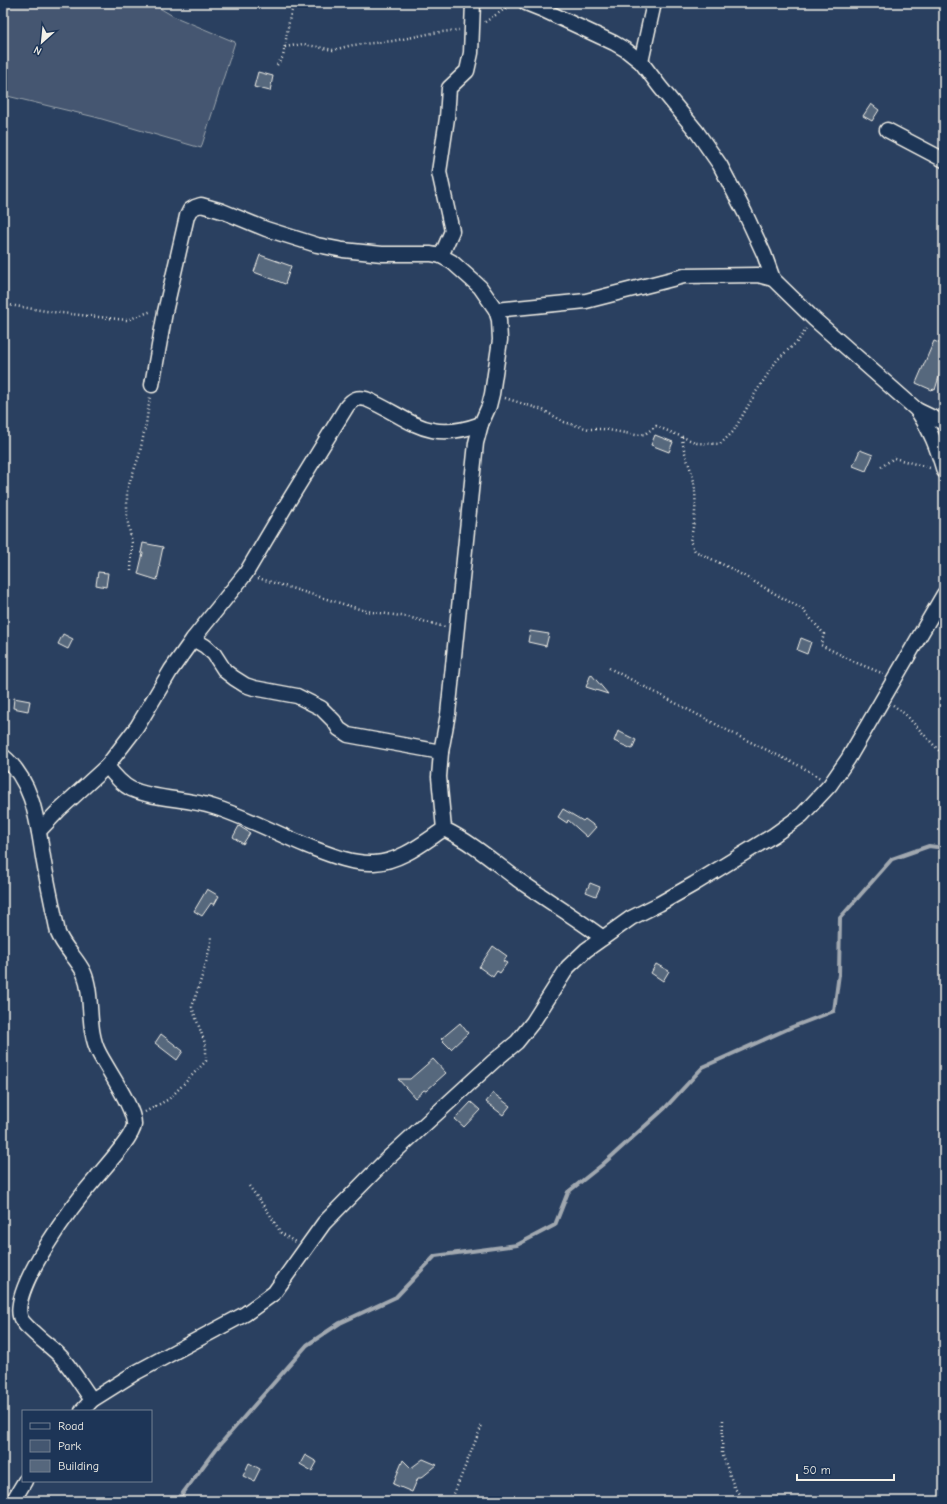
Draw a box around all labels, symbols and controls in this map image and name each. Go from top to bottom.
north arrow [22,22,62,62]
text: N [32,43,44,58]
legend [22,1410,152,1482]
text: Road [58,1419,84,1433]
text: Park [58,1439,81,1453]
scale bar [797,1456,894,1482]
text: Building [58,1459,99,1473]
text: 50 m [803,1463,831,1477]

